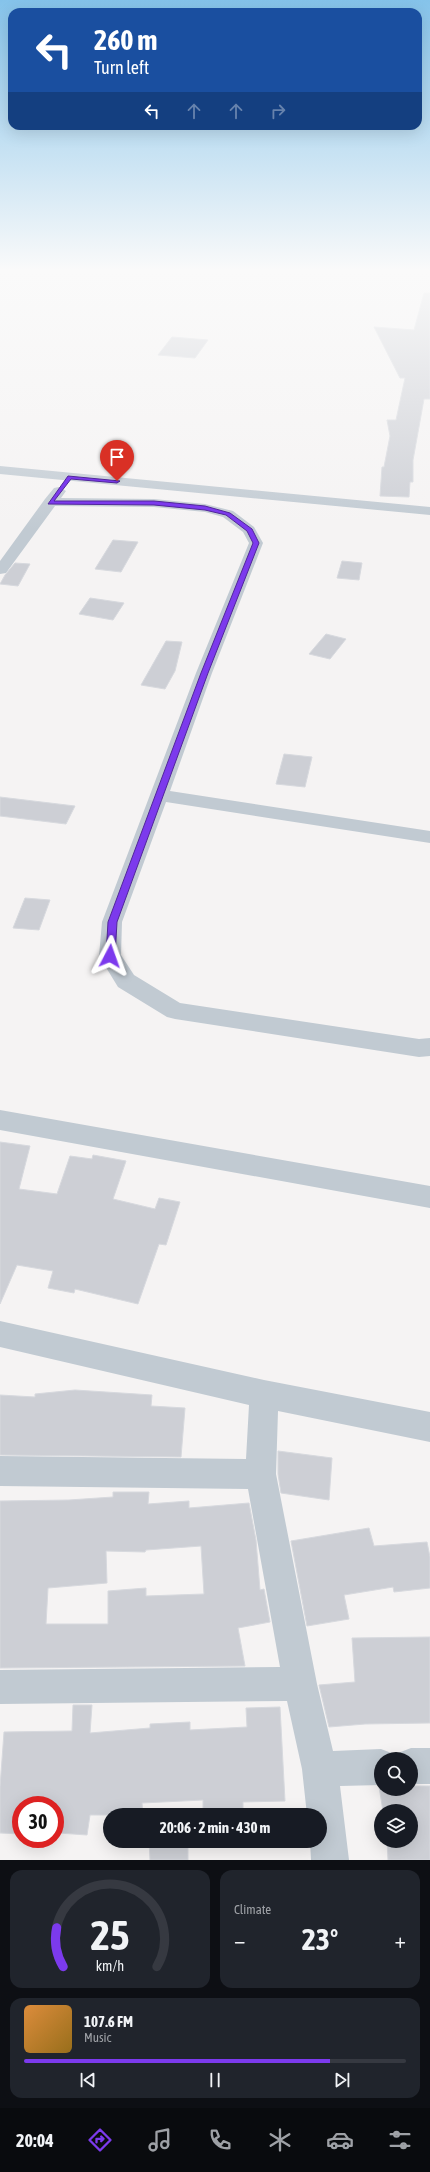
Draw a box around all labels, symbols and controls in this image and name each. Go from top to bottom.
icon: left [28,24,80,76]
text: 260 m [94,24,157,56]
text: Turn left [94,57,149,78]
icon: left [141,100,163,122]
icon: ahead [183,100,205,122]
icon: ahead [225,100,247,122]
icon: right [267,100,289,122]
pin [100,440,134,481]
icon: arrive [106,446,128,468]
position arrow [89,935,131,977]
map controls [374,1752,418,1848]
button: search [374,1752,418,1796]
speed limit sign: 30 [12,1796,64,1848]
button: layers [374,1804,418,1848]
text: 20:06 · 2 min · 430 m [160,1819,270,1836]
text: Climate [234,1902,271,1917]
text: 25 [90,1911,130,1959]
text: 23° [302,1922,338,1956]
text: − [234,1927,245,1953]
text: + [395,1927,406,1953]
text: km/h [96,1958,124,1974]
text: 107.6 FM [84,2013,133,2030]
text: Music [84,2030,111,2045]
icon: previous [77,2069,99,2091]
icon: pause [204,2069,226,2091]
icon: next [331,2069,353,2091]
icon: directions [86,2126,114,2154]
icon: music [146,2126,174,2154]
icon: phone [206,2126,234,2154]
icon: climate [266,2126,294,2154]
icon: car [326,2126,354,2154]
icon: filters [386,2126,414,2154]
text: 20:04 [16,2130,54,2151]

